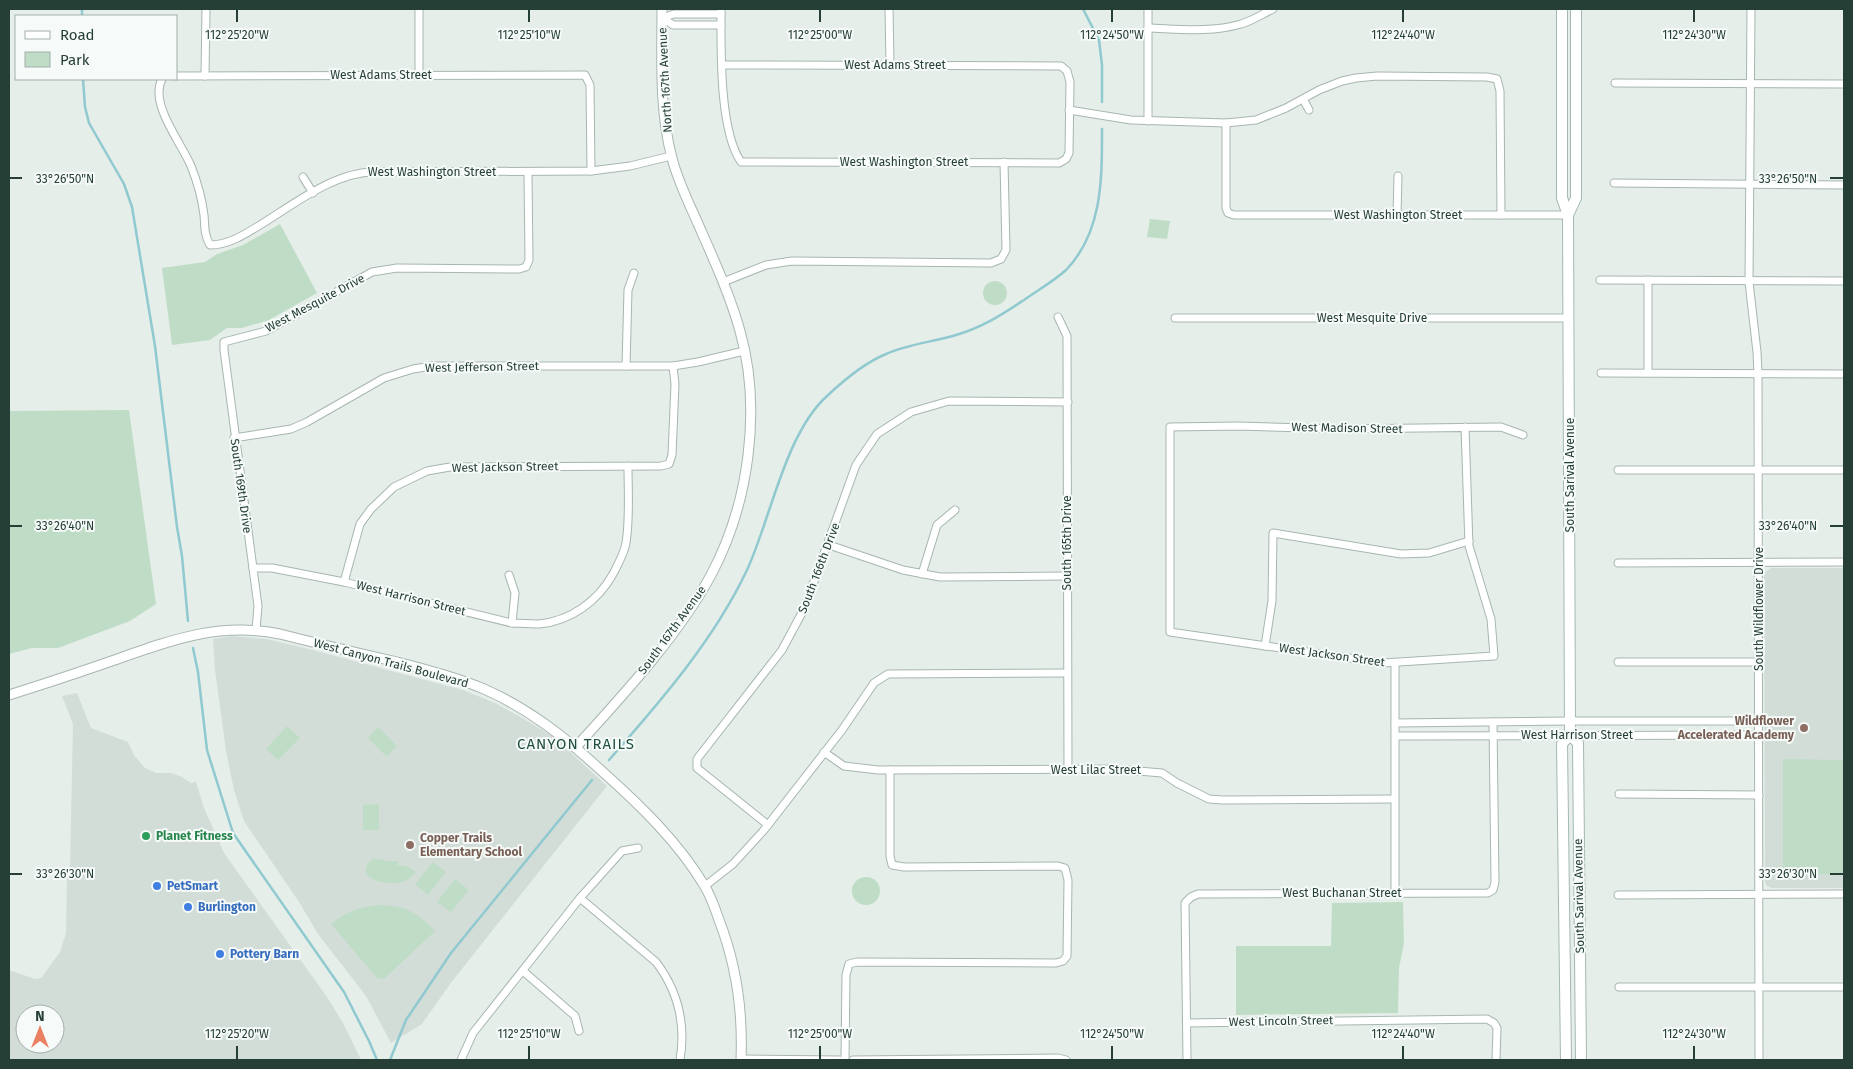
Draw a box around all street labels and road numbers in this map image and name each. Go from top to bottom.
street label: North 167th Avenue [655,27,675,133]
street label: West Adams Street [844,58,946,72]
street label: West Adams Street [330,68,432,82]
street label: West Washington Street [840,155,969,169]
street label: West Washington Street [368,165,497,179]
street label: West Washington Street [1334,208,1463,222]
street label: West Mesquite Drive [263,271,367,335]
street label: West Mesquite Drive [1317,311,1427,325]
street label: West Jefferson Street [425,359,540,375]
street label: South Sarival Avenue [1563,418,1577,532]
street label: West Madison Street [1291,420,1403,436]
street label: South 169th Drive [227,438,255,534]
street label: West Jackson Street [451,459,559,475]
street label: South 165th Drive [1060,495,1074,591]
street label: South 166th Drive [795,521,843,615]
street label: South Wildflower Drive [1752,547,1766,671]
street label: West Harrison Street [355,578,468,619]
street label: South 167th Avenue [635,583,709,677]
street label: West Canyon Trails Boulevard [312,636,470,690]
street label: West Jackson Street [1278,641,1387,669]
street label: West Harrison Street [1521,728,1634,742]
street label: West Lilac Street [1051,763,1142,777]
street label: South Sarival Avenue [1571,838,1587,954]
street label: West Buchanan Street [1282,886,1402,900]
street label: West Lincoln Street [1229,1013,1334,1029]

